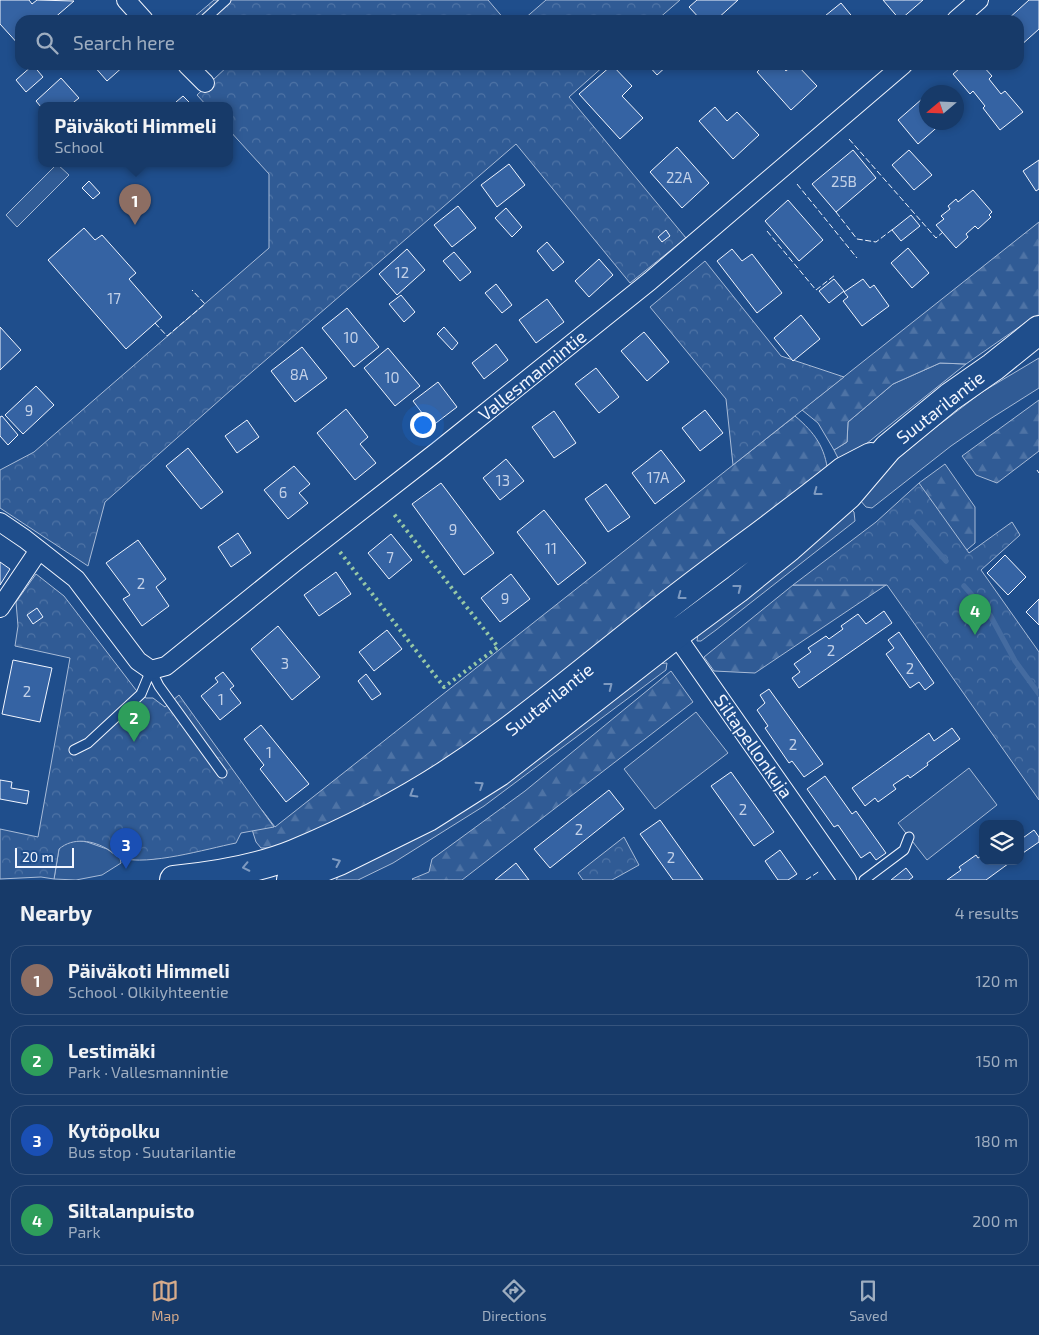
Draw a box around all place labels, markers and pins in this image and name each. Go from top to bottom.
pin: 1 [119,184,151,225]
pin: 4 [959,594,991,635]
pin: 2 [118,701,150,742]
pin: 3 [110,828,142,869]

